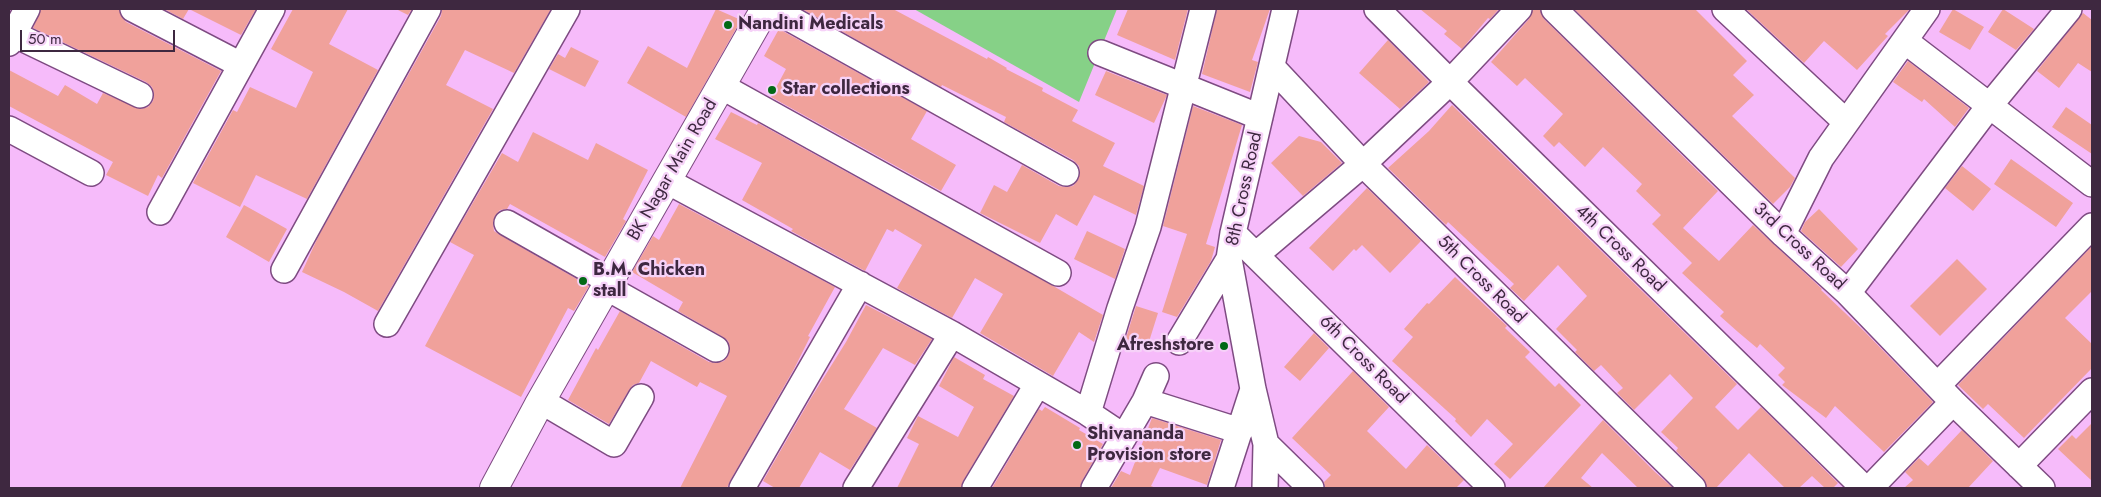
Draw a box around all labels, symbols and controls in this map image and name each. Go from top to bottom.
place label: Nandini Medicals [738,14,883,36]
marker: Nandini Medicals [722,19,734,31]
scale bar [22,20,178,52]
text: 50 m [28,28,62,50]
place label: Star collections [782,79,910,101]
marker: Star collections [766,84,778,96]
street label: BK Nagar Main Road [624,95,722,245]
street label: 8th Cross Road [1222,130,1268,248]
street label: 3rd Cross Road [1748,199,1850,295]
street label: 4th Cross Road [1571,201,1669,297]
street label: 5th Cross Road [1432,231,1530,329]
place label: B.M. Chicken stall [593,260,705,302]
marker: B.M. Chicken stall [577,275,589,287]
street label: 6th Cross Road [1314,311,1412,409]
place label: Afreshstore [1117,335,1214,357]
marker: Afreshstore [1218,340,1230,352]
place label: Shivananda Provision store [1087,424,1211,466]
marker: Shivananda Provision store [1071,439,1083,451]

